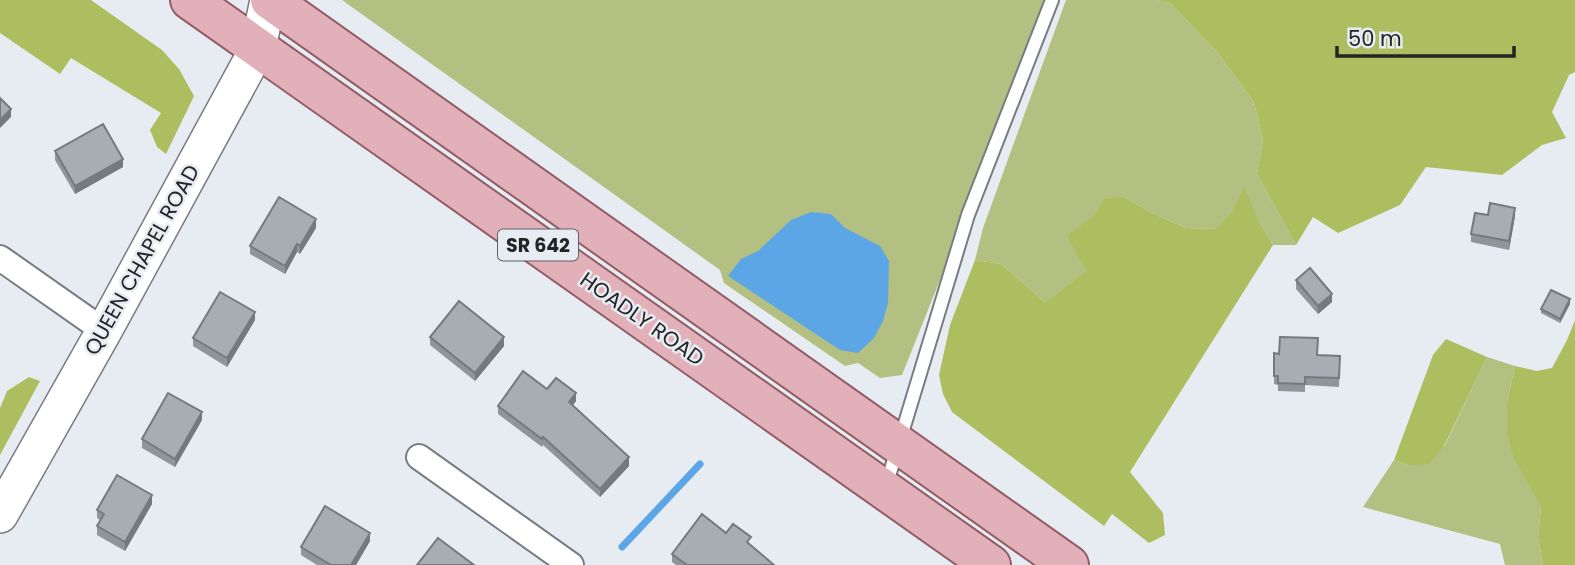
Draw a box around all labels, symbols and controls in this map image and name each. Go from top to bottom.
scale bar [1337,14,1514,58]
text: 50 m [1348,24,1402,53]
street label: QUEEN CHAPEL ROAD [77,159,206,360]
road number: SR 642 [498,230,578,260]
street label: HOADLY ROAD [574,265,710,372]

